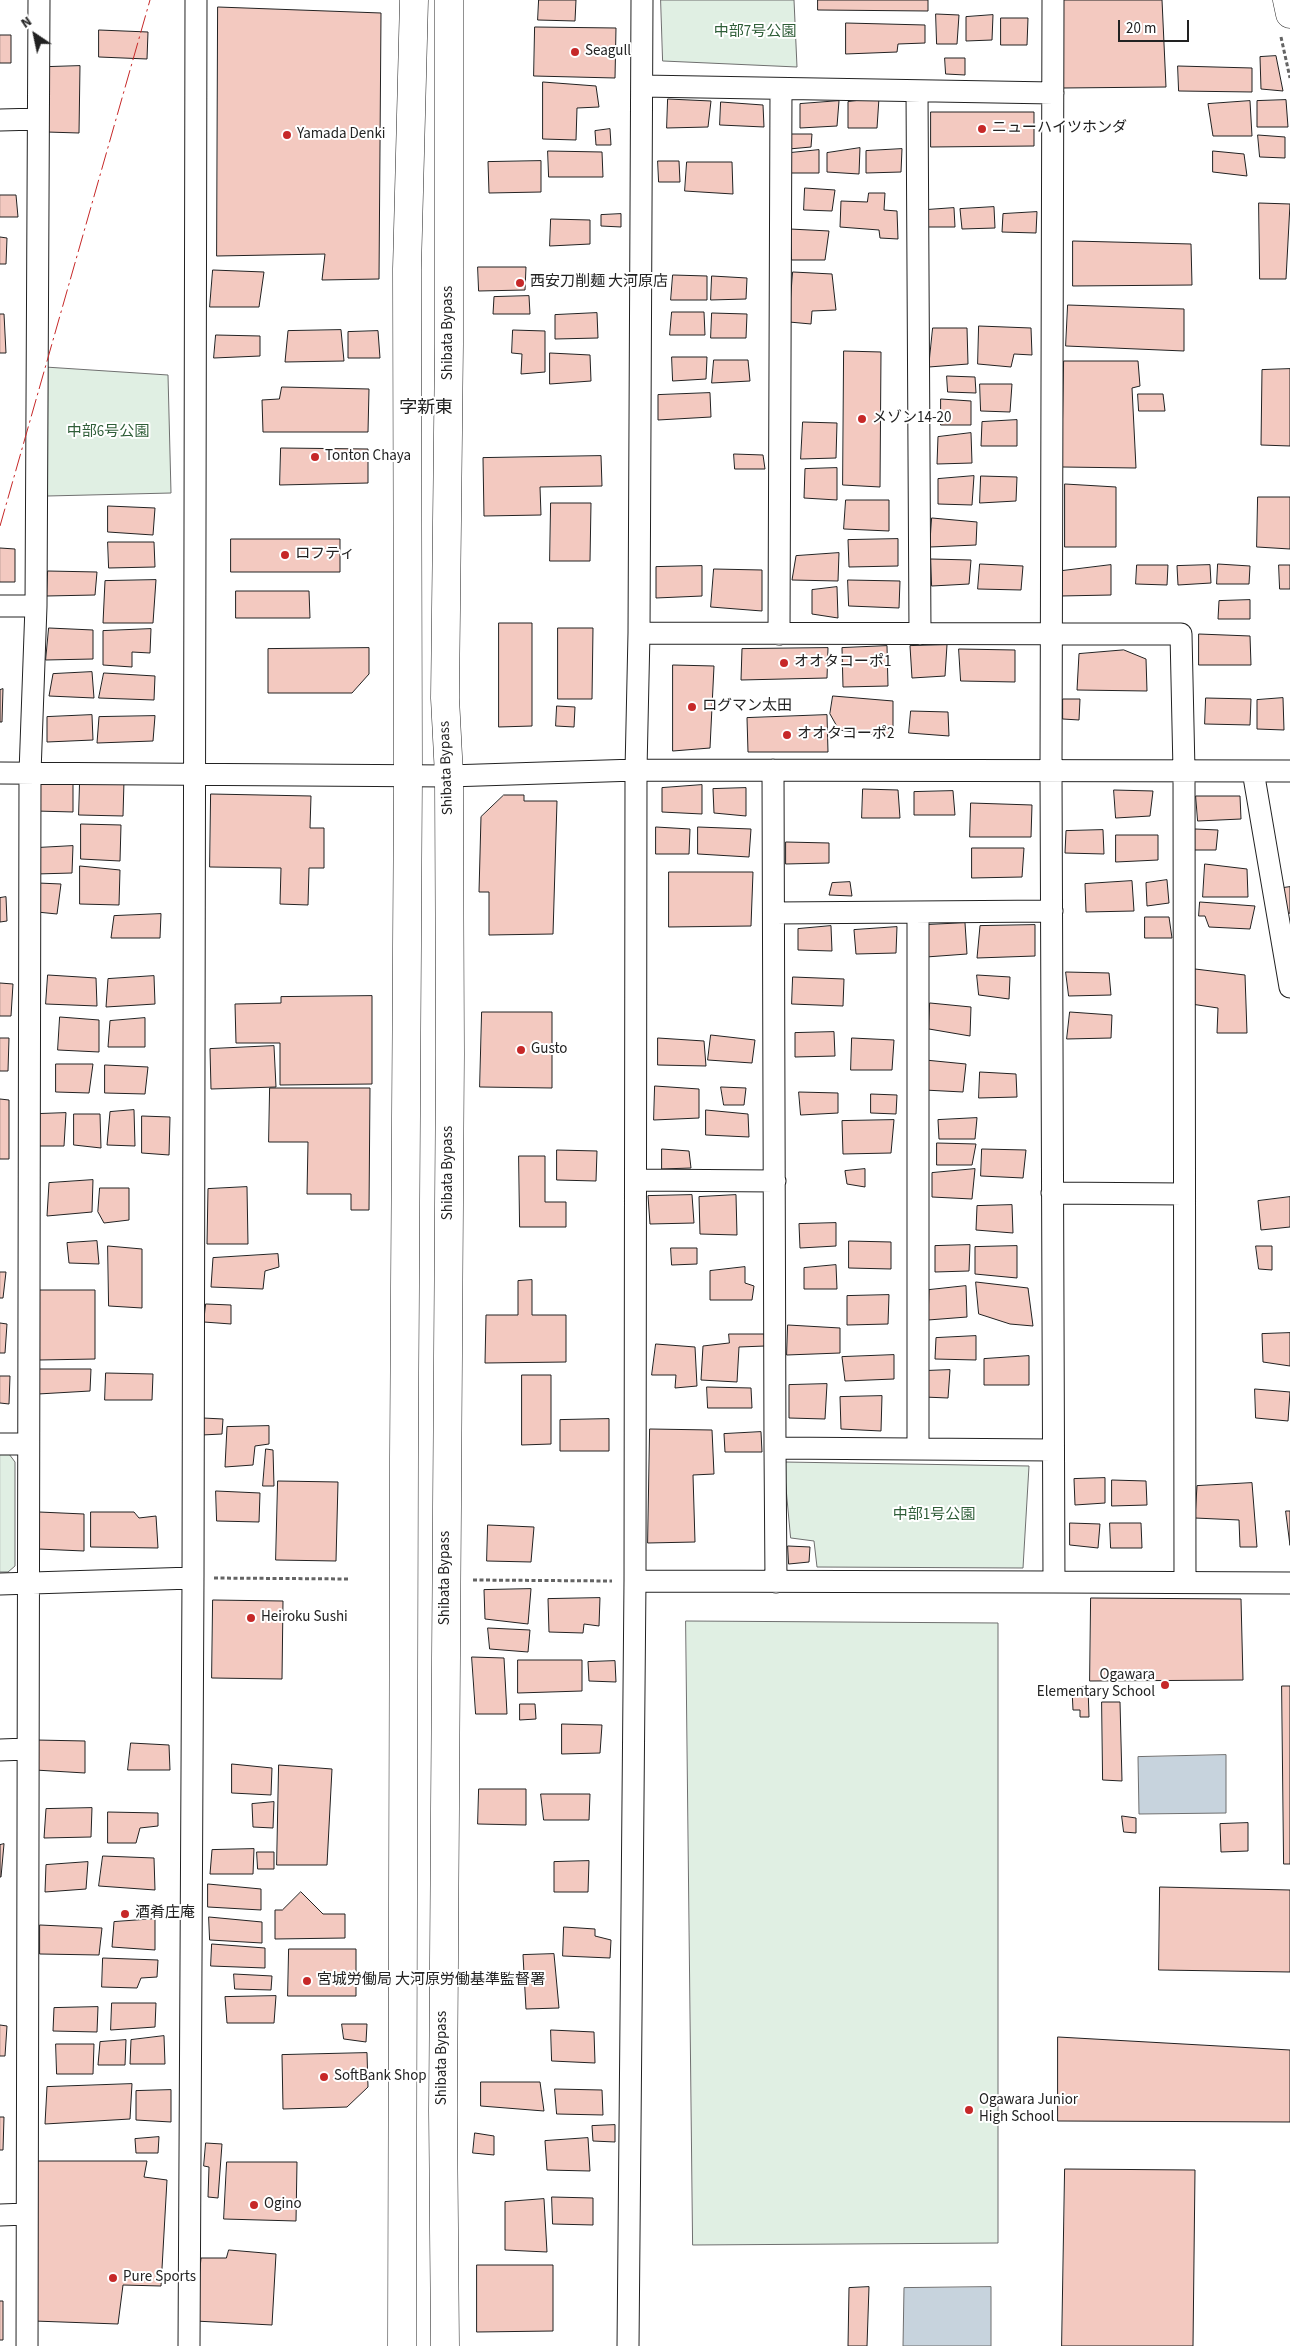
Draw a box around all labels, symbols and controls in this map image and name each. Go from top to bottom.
north arrow [10,10,60,60]
scale bar [1120,10,1191,42]
text: N [17,12,36,33]
text: 20 m [1126,18,1156,39]
park label: 中部7号公園 [714,24,796,42]
place label: Seagull [585,43,631,61]
marker: Seagull [569,46,581,58]
place label: ニューハイツホンダ [992,120,1127,138]
marker: ニューハイツホンダ [976,123,988,135]
place label: Yamada Denki [297,126,386,144]
marker: Yamada Denki [281,129,293,141]
place label: 西安刀削麺 大河原店 [530,274,668,292]
marker: 西安刀削麺 大河原店 [514,277,526,289]
street label: Shibata Bypass [440,286,458,380]
district label: 字新東 [399,398,453,420]
place label: メゾン14-20 [872,410,951,428]
marker: メゾン14-20 [856,413,868,425]
park label: 中部6号公園 [67,424,149,442]
place label: Tonton Chaya [325,448,411,466]
marker: Tonton Chaya [309,451,321,463]
place label: ロフティ [295,546,355,564]
marker: ロフティ [279,549,291,561]
place label: オオタコーポ1 [794,654,891,672]
marker: オオタコーポ1 [778,657,790,669]
place label: ログマン太田 [702,698,792,716]
marker: ログマン太田 [686,701,698,713]
street label: Shibata Bypass [436,720,458,816]
place label: オオタコーポ2 [797,726,894,744]
marker: オオタコーポ2 [781,729,793,741]
place label: Gusto [531,1041,567,1059]
marker: Gusto [515,1044,527,1056]
street label: Shibata Bypass [440,1126,458,1220]
park label: 中部1号公園 [893,1507,975,1525]
street label: Shibata Bypass [437,1531,455,1625]
place label: Heiroku Sushi [261,1609,348,1627]
marker: Heiroku Sushi [245,1612,257,1624]
place label: Ogawara Elementary School [1037,1667,1155,1702]
marker: Ogawara Elementary School [1159,1679,1171,1691]
place label: 酒肴庄庵 [135,1905,195,1923]
marker: 酒肴庄庵 [119,1908,131,1920]
place label: 宮城労働局 大河原労働基準監督署 [317,1972,545,1990]
marker: 宮城労働局 大河原労働基準監督署 [301,1975,313,1987]
street label: Shibata Bypass [434,2011,452,2105]
place label: SoftBank Shop [334,2068,427,2086]
marker: SoftBank Shop [318,2071,330,2083]
place label: Ogawara Junior High School [979,2092,1078,2127]
marker: Ogawara Junior High School [963,2104,975,2116]
place label: Ogino [264,2196,302,2214]
marker: Ogino [248,2199,260,2211]
place label: Pure Sports [123,2269,196,2287]
marker: Pure Sports [107,2272,119,2284]

